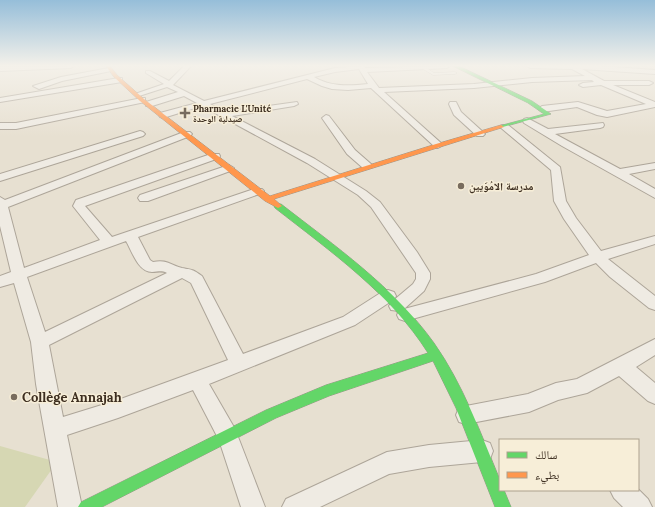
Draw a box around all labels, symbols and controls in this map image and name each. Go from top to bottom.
place label: Pharmacie L'Unité صيدلية الوحدة [193,103,271,124]
marker: Pharmacie L'Unité صيدلية الوحدة [180,108,190,118]
place label: مدرسة الامُوَيين [469,179,533,194]
marker: مدرسة الامُوَيين [456,181,466,191]
place label: Collège Annajah [22,389,122,406]
marker: Collège Annajah [9,392,19,402]
legend [499,439,639,491]
text: سالك [535,447,557,462]
text: بطيء [535,467,559,485]

